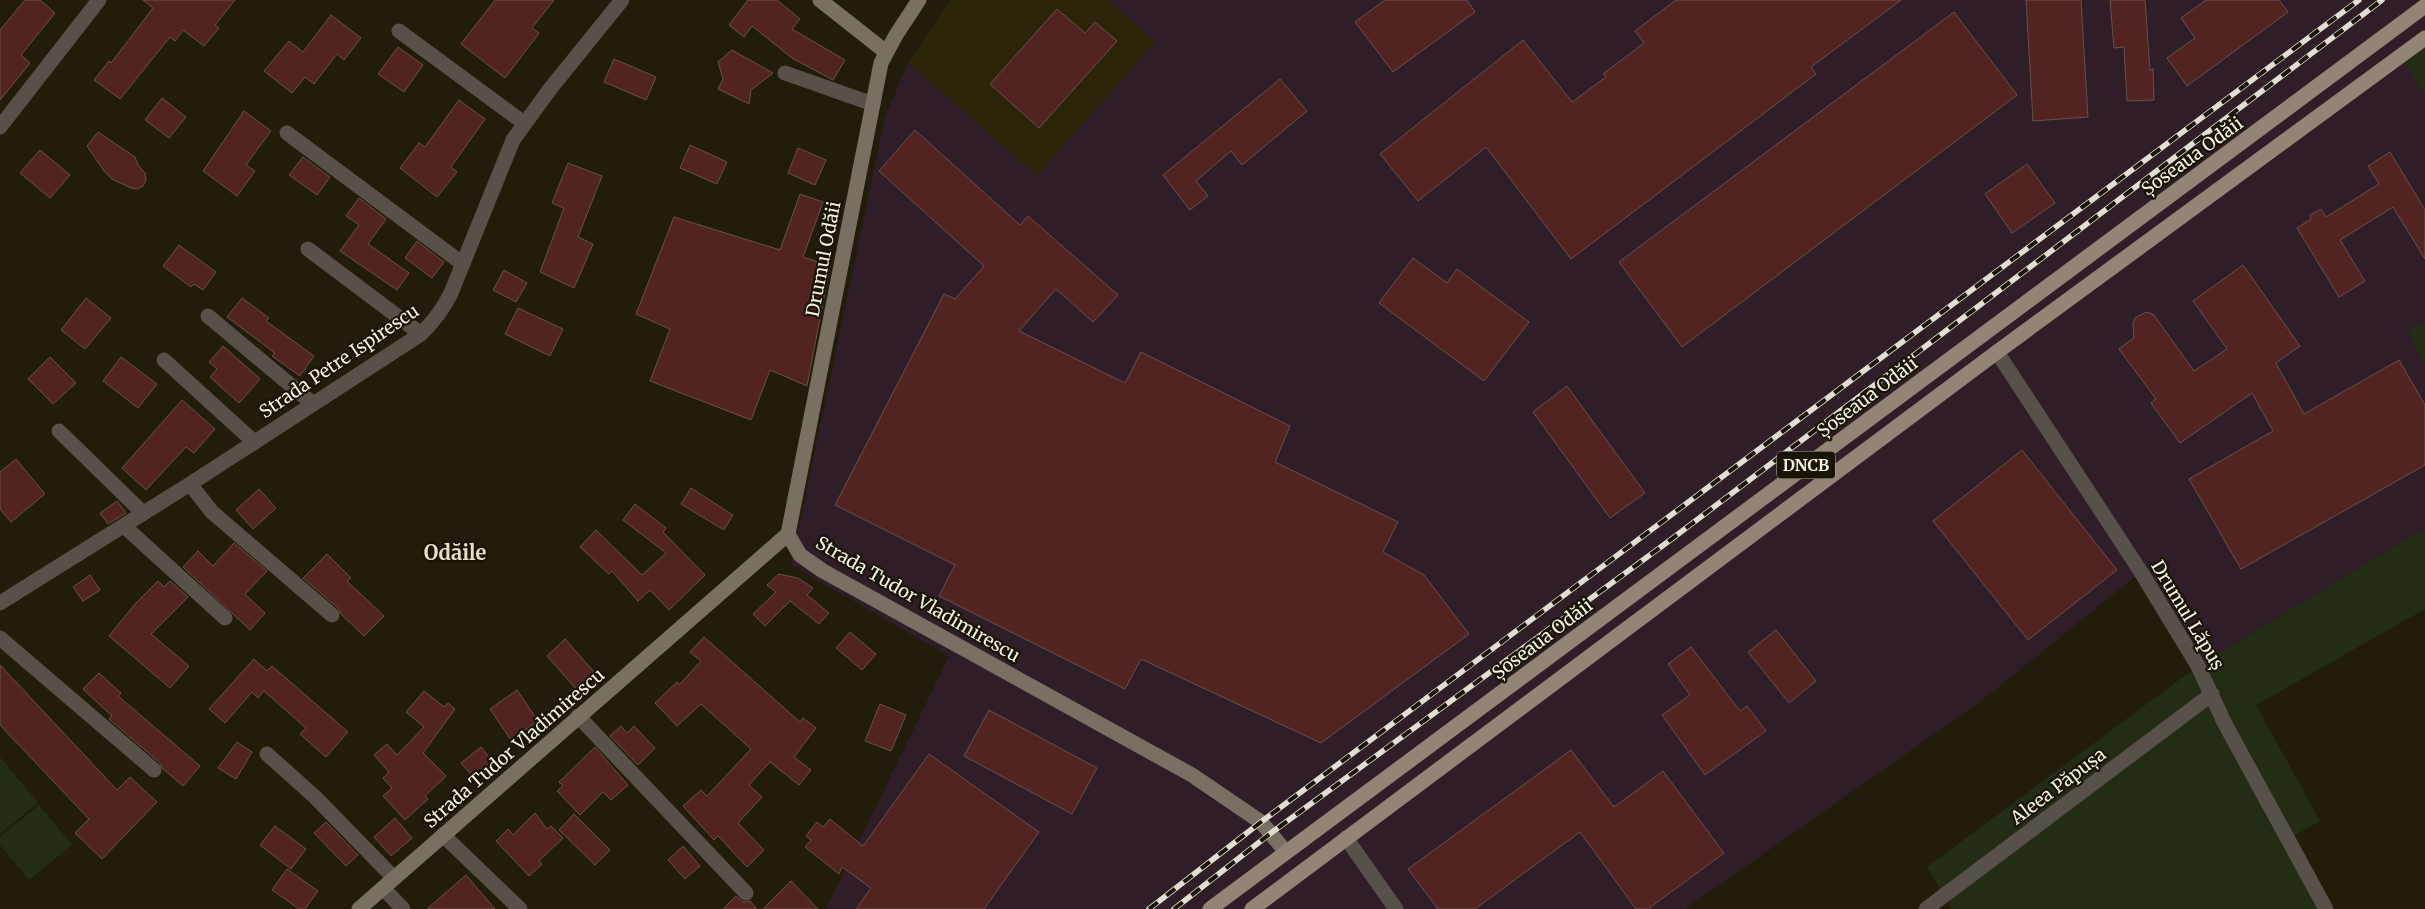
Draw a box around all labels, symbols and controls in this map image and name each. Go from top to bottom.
street label: Șoseaua Odăii [2137,111,2247,201]
street label: Drumul Odăii [801,199,845,319]
street label: Strada Petre Ispirescu [255,299,423,423]
street label: Șoseaua Odăii [1812,352,1922,442]
road number: DNCB [1777,452,1835,478]
street label: Strada Tudor Vladimirescu [812,531,1024,667]
district label: Odăile [424,540,486,565]
street label: Drumul Lăpuș [2146,556,2230,674]
street label: Șoseaua Odăii [1487,594,1597,684]
street label: Strada Tudor Vladimirescu [419,663,609,833]
street label: Aleea Păpușa [2005,742,2111,830]

